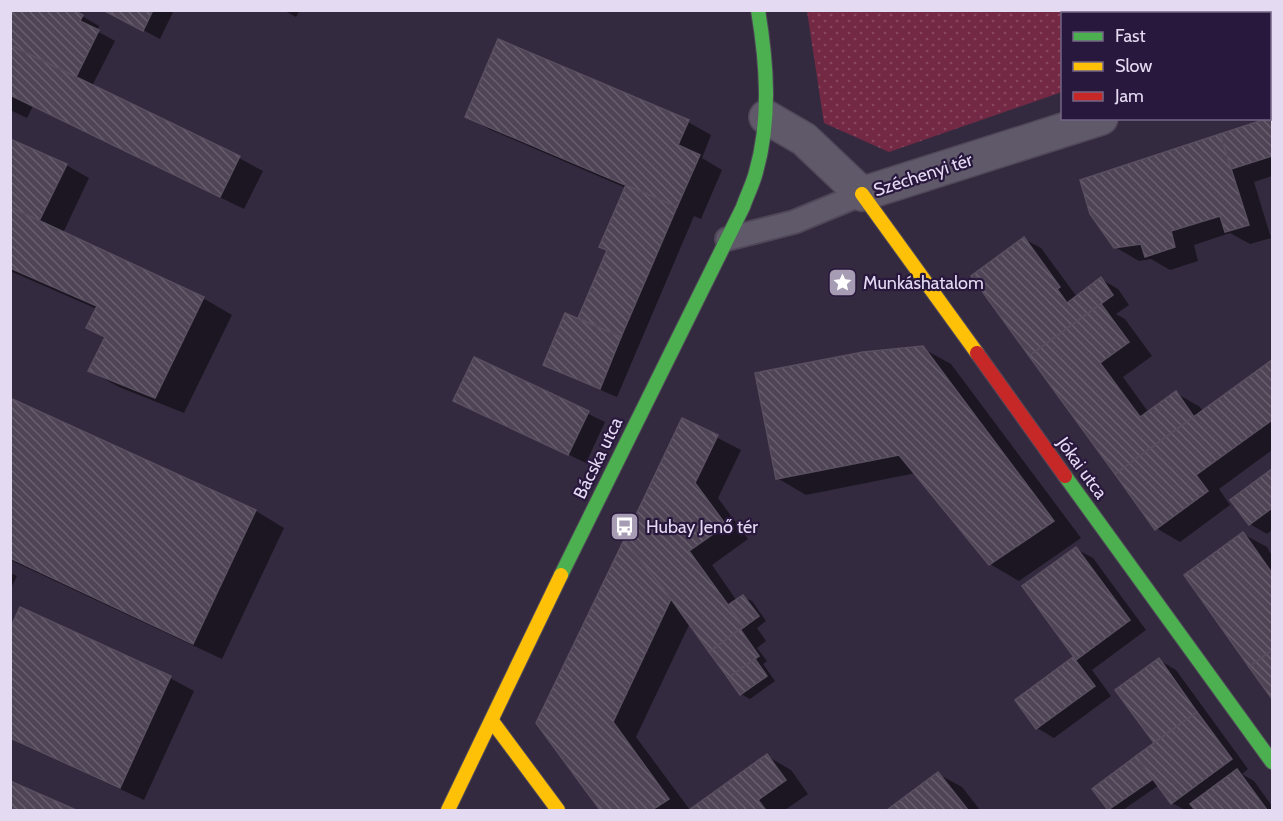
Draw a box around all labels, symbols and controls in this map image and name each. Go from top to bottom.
legend [1061,12,1271,120]
text: Fast [1115,25,1146,47]
text: Slow [1115,55,1152,77]
text: Jam [1114,85,1144,107]
street label: Széchenyi tér [871,149,975,201]
place icon: Munkáshatalom [826,267,858,299]
place label: Munkáshatalom [863,272,984,294]
street label: Bácska utca [569,413,627,502]
street label: Jókai utca [1052,432,1112,503]
bus stop icon: Hubay Jenő tér [609,511,641,543]
place label: Hubay Jenő tér [646,516,758,538]

